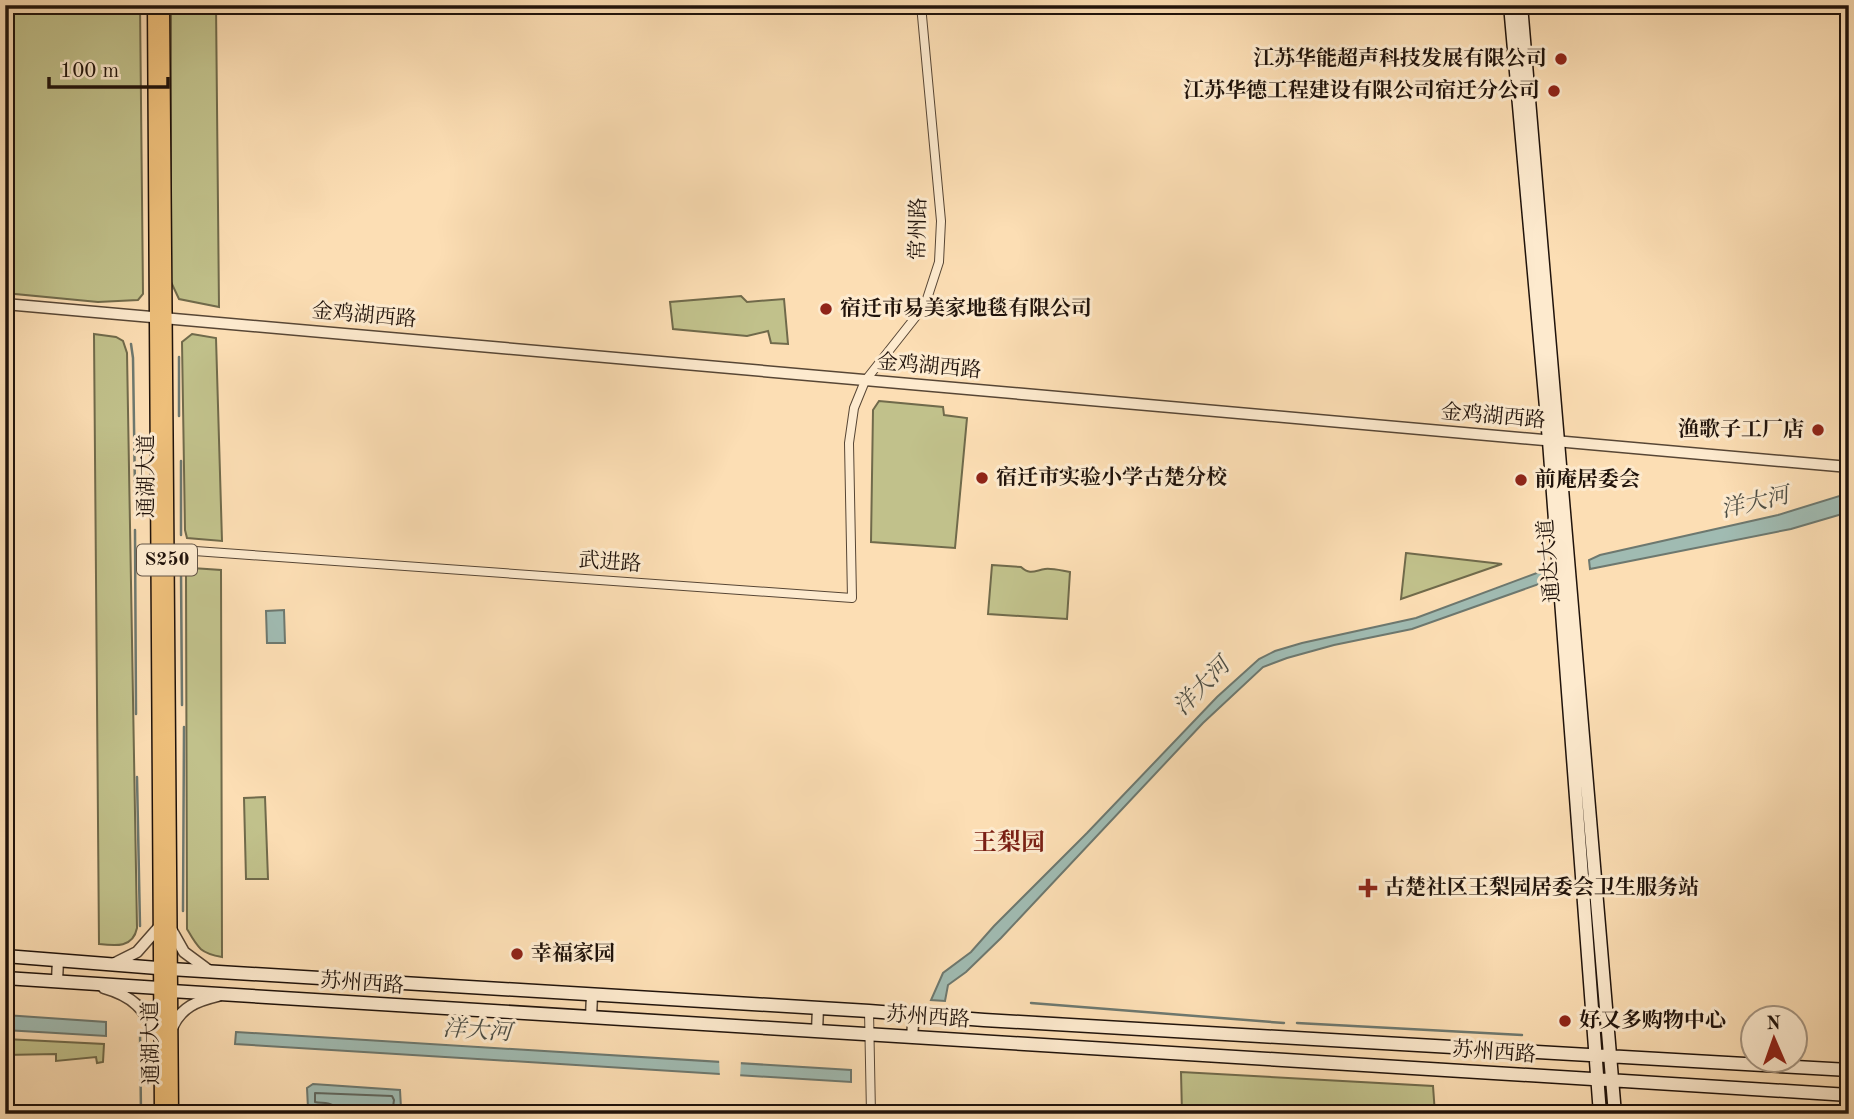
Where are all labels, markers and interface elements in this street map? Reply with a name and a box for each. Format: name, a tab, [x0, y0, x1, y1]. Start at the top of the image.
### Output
scale bar	[49, 46, 168, 90]
place label: 江苏华能超声科技发展有限公司	[1253, 46, 1547, 70]
marker: 江苏华能超声科技发展有限公司	[1553, 51, 1569, 67]
text: 100 m	[60, 61, 119, 82]
place label: 江苏华德工程建设有限公司宿迁分公司	[1183, 78, 1540, 102]
marker: 江苏华德工程建设有限公司宿迁分公司	[1546, 83, 1562, 99]
street label: 常州路	[906, 197, 930, 261]
place label: 宿迁市易美家地毯有限公司	[840, 296, 1092, 320]
street label: 金鸡湖西路	[311, 299, 417, 331]
marker: 宿迁市易美家地毯有限公司	[818, 301, 834, 317]
street label: 金鸡湖西路	[876, 350, 982, 382]
street label: 金鸡湖西路	[1440, 400, 1546, 432]
place label: 渔歌子工厂店	[1678, 417, 1804, 441]
marker: 渔歌子工厂店	[1810, 422, 1826, 438]
street label: 通湖大道	[135, 434, 158, 518]
place label: 宿迁市实验小学古楚分校	[996, 465, 1227, 489]
place label: 前庵居委会	[1535, 467, 1640, 491]
marker: 宿迁市实验小学古楚分校	[974, 470, 990, 486]
marker: 前庵居委会	[1513, 472, 1529, 488]
water label: 洋大河	[1718, 481, 1795, 522]
street label: 通达大道	[1534, 518, 1564, 604]
road number: S250	[137, 544, 197, 576]
street label: 武进路	[578, 548, 642, 576]
water label: 洋大河	[1168, 650, 1237, 720]
district label: 王梨园	[973, 829, 1045, 856]
place label: 古楚社区王梨园居委会卫生服务站	[1384, 875, 1699, 899]
marker: 古楚社区王梨园居委会卫生服务站	[1358, 878, 1378, 898]
place label: 幸福家园	[531, 941, 615, 965]
marker: 幸福家园	[509, 946, 525, 962]
street label: 苏州西路	[319, 969, 405, 997]
street label: 通湖大道	[139, 1001, 163, 1085]
street label: 苏州西路	[885, 1003, 971, 1031]
north arrow	[1738, 1004, 1808, 1074]
place label: 好又多购物中心	[1579, 1009, 1726, 1032]
marker: 好又多购物中心	[1557, 1013, 1573, 1029]
water label: 洋大河	[442, 1015, 516, 1045]
text: N	[1766, 1015, 1782, 1034]
street label: 苏州西路	[1451, 1038, 1537, 1066]

